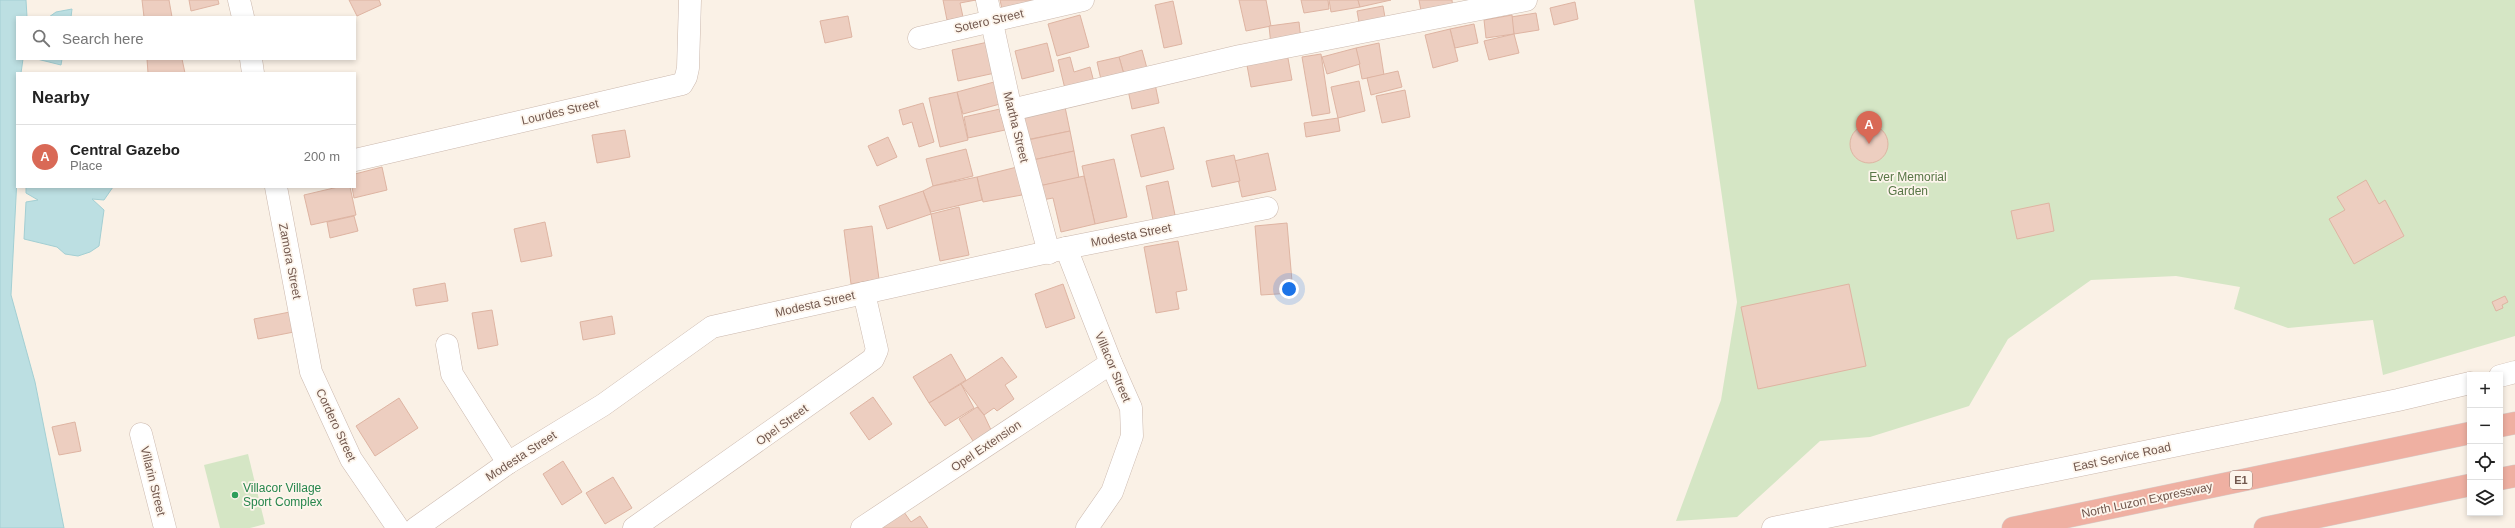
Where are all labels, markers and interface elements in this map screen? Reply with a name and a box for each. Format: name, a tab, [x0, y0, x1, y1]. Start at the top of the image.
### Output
street label: Sotero Street	[953, 6, 1026, 36]
search box	[16, 16, 356, 60]
icon: search	[30, 27, 52, 49]
text: Search here	[62, 30, 144, 47]
text: Nearby	[32, 88, 90, 107]
street label: Martha Street	[1000, 90, 1032, 165]
street label: Lourdes Street	[520, 96, 601, 128]
pin: A	[1856, 111, 1882, 144]
text: Central Gazebo	[70, 141, 180, 158]
text: A	[40, 149, 50, 164]
text: 200 m	[304, 149, 340, 164]
text: Place	[70, 158, 103, 173]
park label: Ever Memorial Garden	[1869, 170, 1947, 198]
street label: Modesta Street	[1090, 220, 1173, 250]
street label: Zamora Street	[276, 222, 304, 301]
your location	[1279, 279, 1299, 299]
street label: Modesta Street	[774, 288, 857, 320]
street label: Villacor Street	[1092, 330, 1134, 405]
map controls	[2467, 372, 2503, 516]
button: +	[2467, 372, 2503, 408]
street label: Cordero Street	[313, 386, 359, 464]
street label: Opel Street	[753, 401, 811, 449]
button: −	[2467, 408, 2503, 444]
street label: Opel Extension	[948, 417, 1024, 475]
street label: Modesta Street	[483, 428, 559, 484]
street label: East Service Road	[2072, 440, 2172, 474]
button: locate	[2467, 444, 2503, 480]
street label: Villarin Street	[138, 445, 169, 518]
road number: E1	[2230, 471, 2252, 489]
street label: North Luzon Expressway	[2080, 479, 2214, 521]
button: layers	[2467, 480, 2503, 516]
place label: Villacor Village Sport Complex	[243, 481, 322, 509]
marker: Villacor Village Sport Complex	[230, 490, 240, 500]

